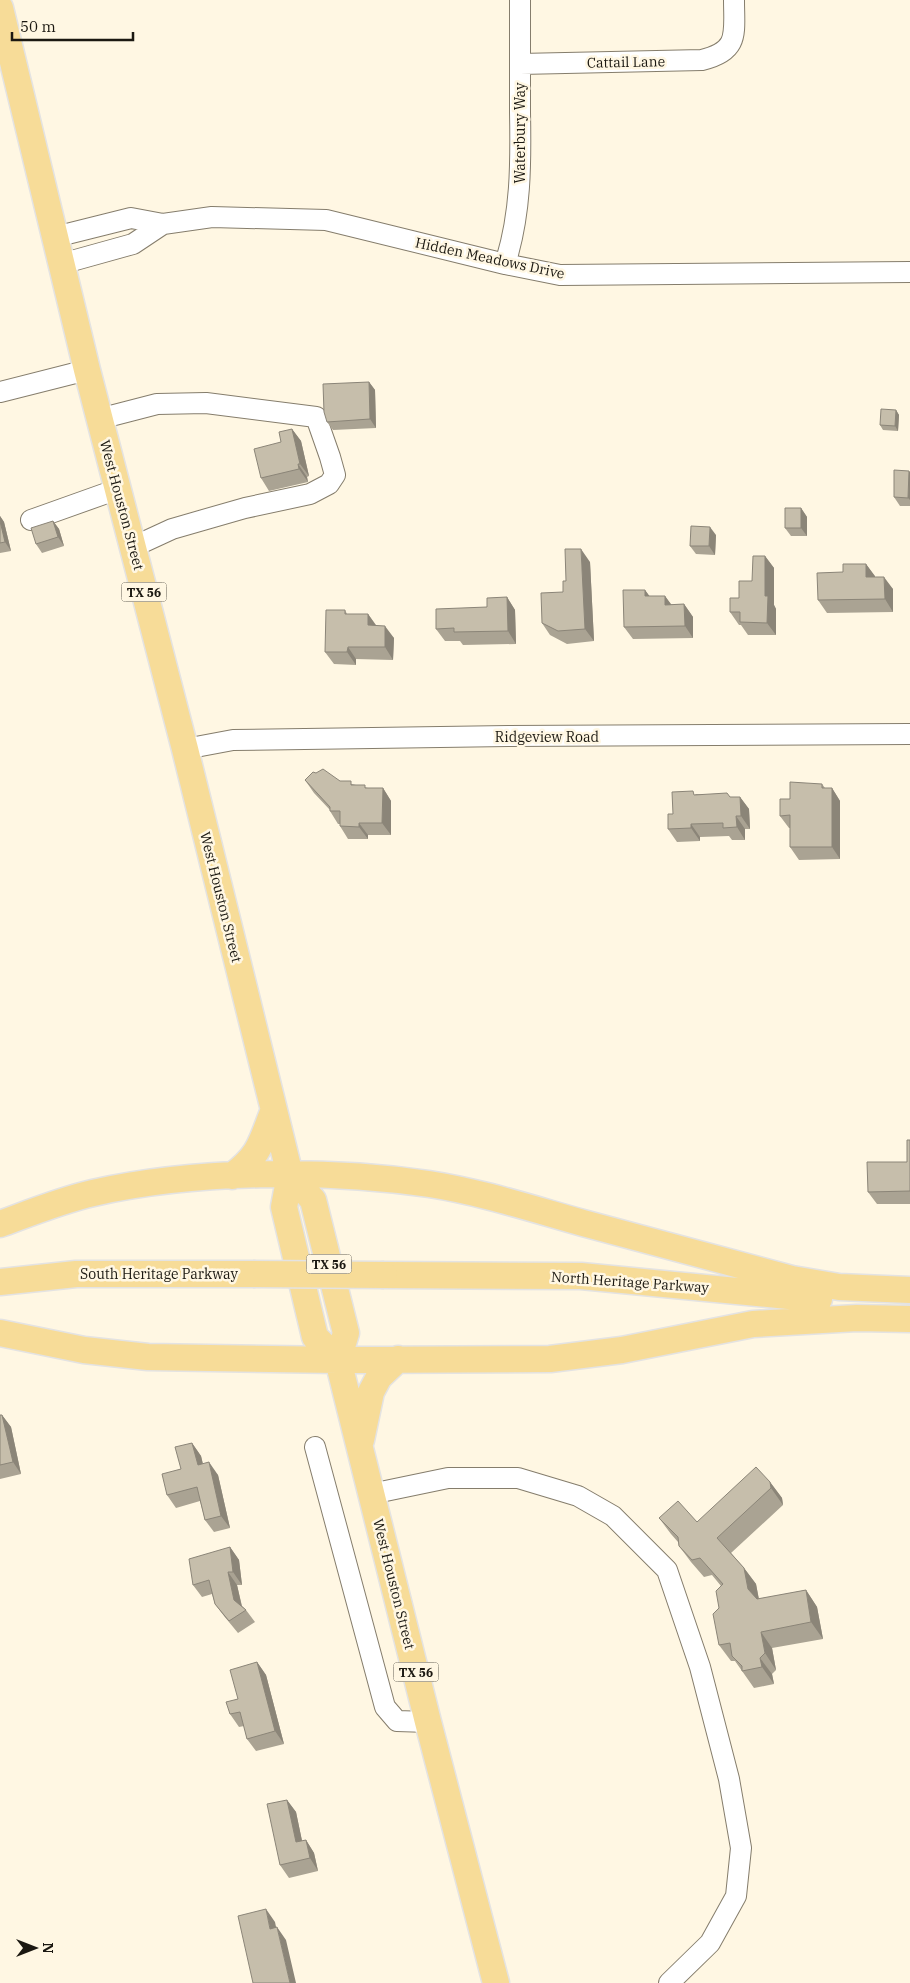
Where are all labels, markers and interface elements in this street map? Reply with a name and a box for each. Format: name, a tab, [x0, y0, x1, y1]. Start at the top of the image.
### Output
scale bar	[12, 10, 134, 42]
text: 50 m	[20, 17, 56, 36]
street label: Cattail Lane	[587, 52, 665, 72]
street label: Waterbury Way	[511, 82, 529, 183]
street label: Hidden Meadows Drive	[414, 233, 566, 283]
street label: West Houston Street	[96, 438, 148, 572]
road number: TX 56	[122, 582, 166, 602]
street label: Ridgeview Road	[495, 728, 600, 746]
street label: West Houston Street	[196, 830, 246, 964]
road number: TX 56	[306, 1254, 352, 1274]
street label: South Heritage Parkway	[80, 1265, 239, 1283]
street label: North Heritage Parkway	[550, 1268, 710, 1297]
street label: West Houston Street	[369, 1517, 419, 1651]
road number: TX 56	[394, 1662, 438, 1681]
north arrow	[10, 1923, 60, 1973]
text: N	[39, 1942, 57, 1954]

